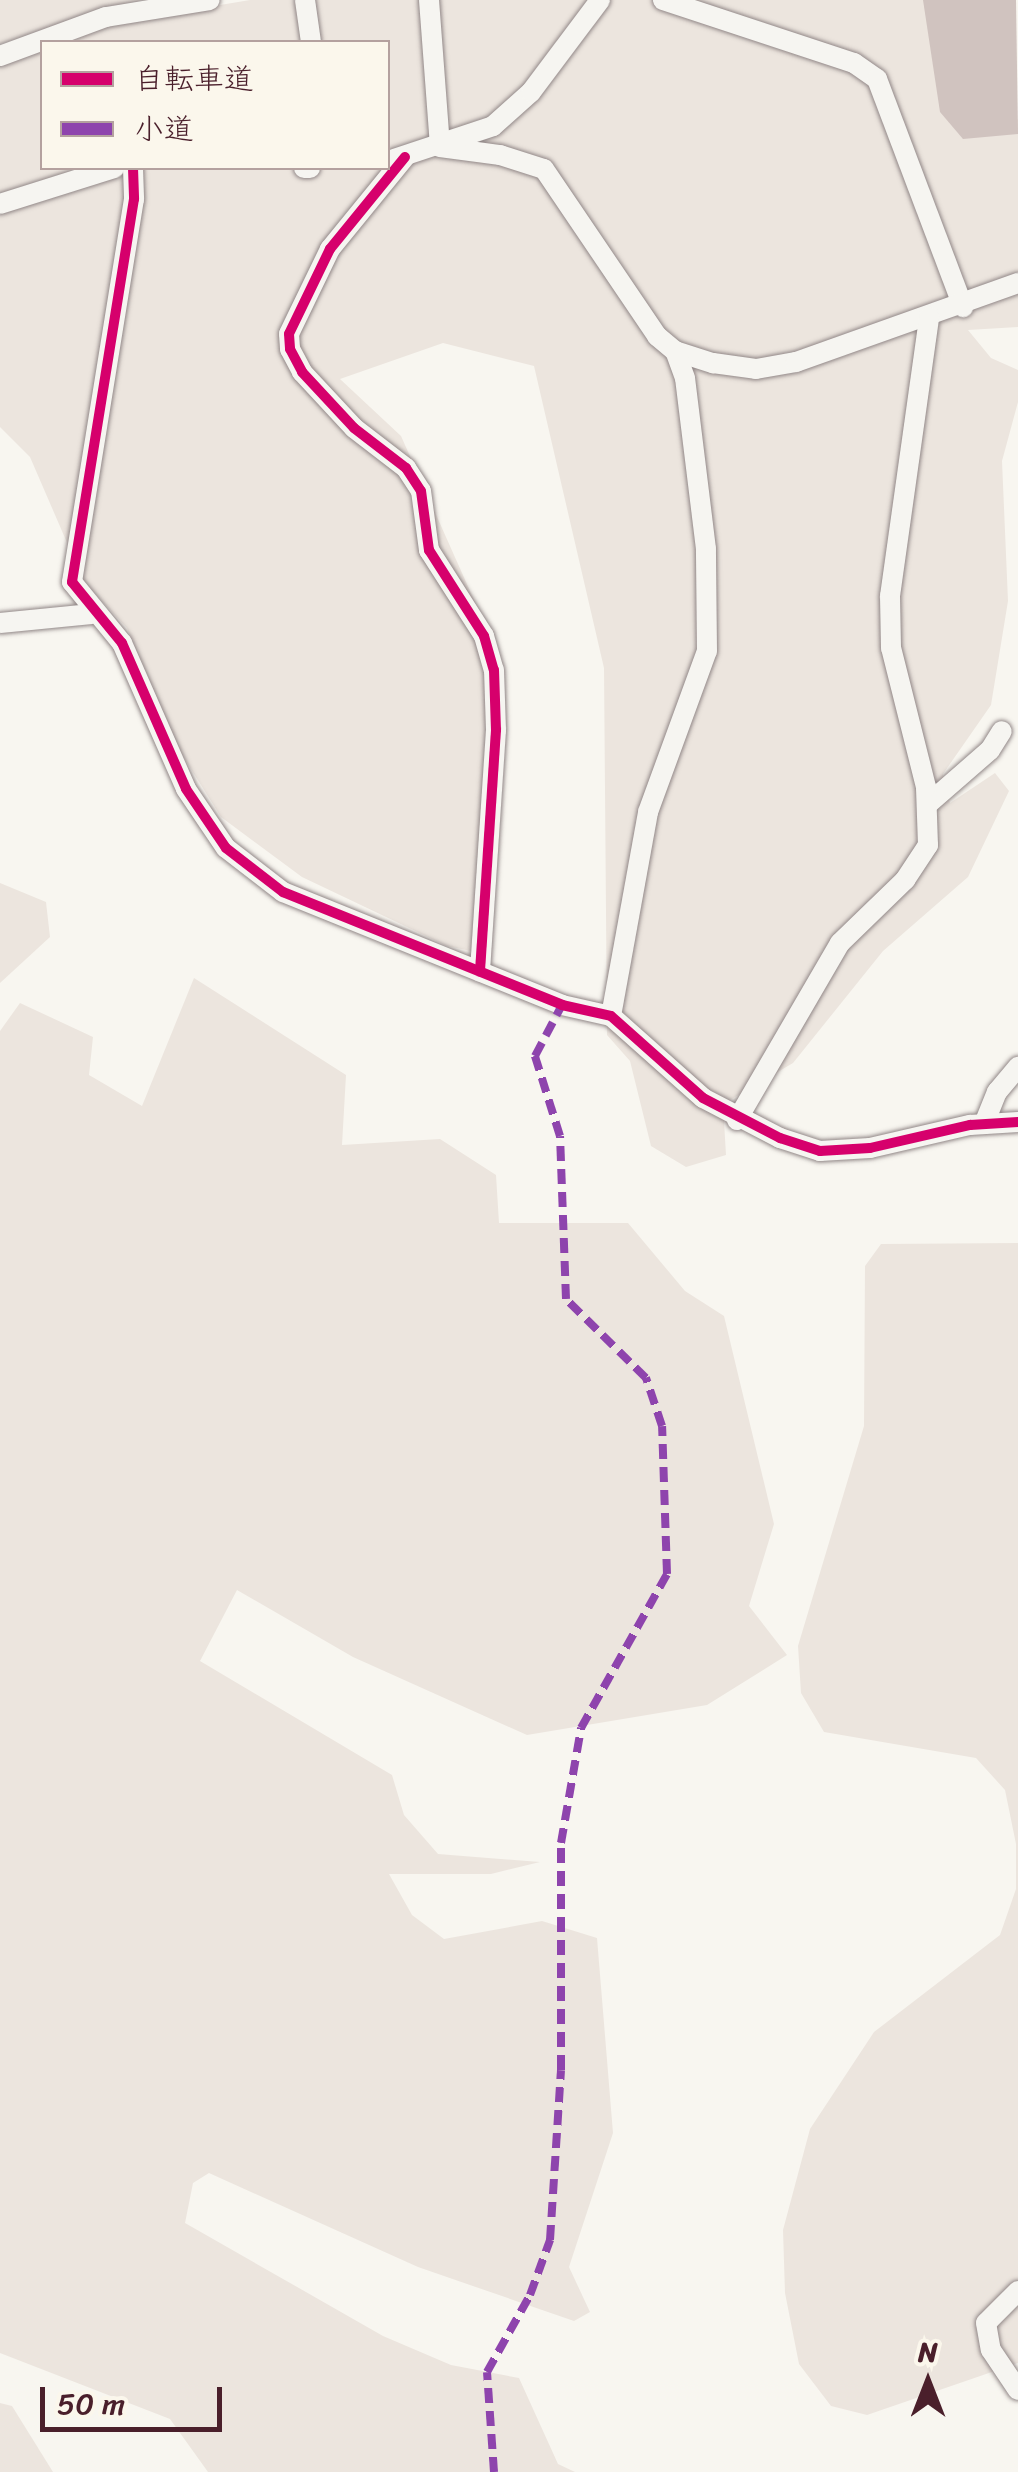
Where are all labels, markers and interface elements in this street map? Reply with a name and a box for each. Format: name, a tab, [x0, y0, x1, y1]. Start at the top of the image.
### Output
legend	[40, 40, 390, 170]
text: 自転車道	[134, 52, 254, 106]
text: 小道	[134, 102, 194, 156]
text: N	[918, 2327, 938, 2376]
north arrow	[878, 2332, 978, 2432]
scale bar	[45, 2367, 228, 2429]
text: 50 m	[57, 2377, 125, 2431]

